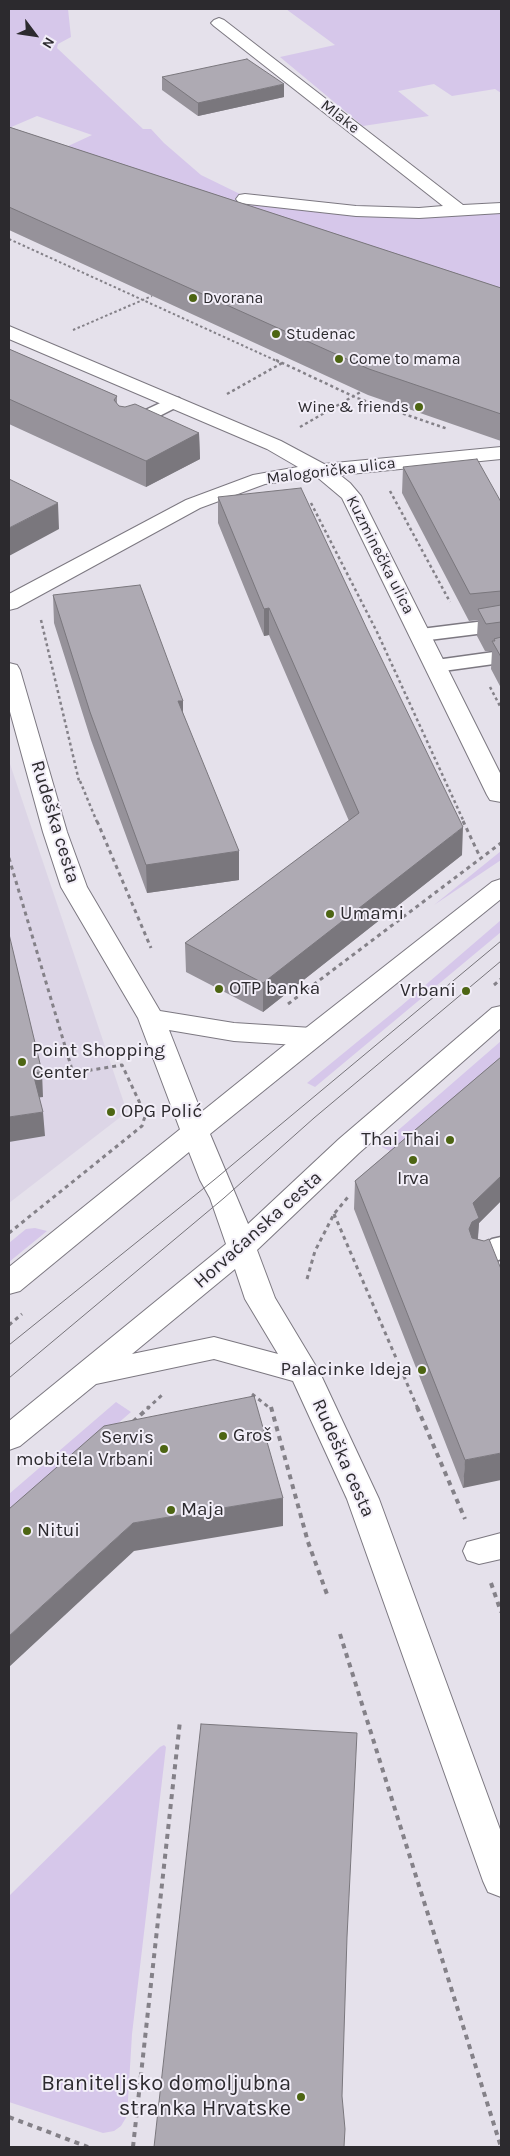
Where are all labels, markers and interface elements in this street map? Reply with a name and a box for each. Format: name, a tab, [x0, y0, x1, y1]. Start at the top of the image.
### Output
north arrow	[10, 10, 60, 60]
text: N	[38, 34, 58, 52]
street label: Mlake	[317, 96, 363, 138]
place label: Dvorana	[203, 288, 263, 308]
marker: Dvorana	[187, 292, 199, 304]
place label: Studenac	[286, 324, 356, 344]
marker: Studenac	[270, 328, 282, 340]
place label: Come to mama	[349, 349, 461, 369]
marker: Come to mama	[333, 353, 345, 365]
place label: Wine & friends	[298, 397, 409, 417]
marker: Wine & friends	[413, 401, 425, 413]
street label: Malogorička ulica	[265, 454, 397, 488]
street label: Kuzminečka ulica	[342, 493, 418, 617]
street label: Rudeška cesta	[26, 758, 84, 886]
place label: Umami	[340, 903, 404, 925]
marker: Umami	[324, 908, 336, 920]
place label: OTP banka	[229, 978, 320, 1000]
place label: Vrbani	[400, 980, 456, 1002]
marker: OTP banka	[213, 983, 225, 995]
marker: Vrbani	[460, 985, 472, 997]
place label: Point Shopping Center	[32, 1040, 165, 1084]
marker: Point Shopping Center	[16, 1056, 28, 1068]
place label: OPG Polić	[121, 1101, 202, 1123]
marker: OPG Polić	[105, 1106, 117, 1118]
place label: Thai Thai	[361, 1129, 440, 1151]
marker: Thai Thai	[444, 1134, 456, 1146]
marker: Irva	[407, 1154, 419, 1166]
street label: Horvaćanska cesta	[189, 1166, 327, 1294]
place label: Irva	[397, 1168, 429, 1190]
place label: Palacinke Ideja	[281, 1359, 412, 1381]
marker: Palacinke Ideja	[416, 1364, 428, 1376]
street label: Rudeška cesta	[307, 1395, 379, 1521]
place label: Groš	[233, 1425, 272, 1447]
place label: Servis mobitela Vrbani	[16, 1427, 154, 1471]
marker: Groš	[217, 1430, 229, 1442]
marker: Servis mobitela Vrbani	[158, 1443, 170, 1455]
place label: Maja	[181, 1499, 224, 1521]
marker: Maja	[165, 1504, 177, 1516]
place label: Nitui	[37, 1520, 80, 1542]
marker: Nitui	[21, 1525, 33, 1537]
place label: Braniteljsko domoljubna stranka Hrvatske	[41, 2071, 291, 2122]
marker: Braniteljsko domoljubna stranka Hrvatske	[295, 2091, 307, 2103]

